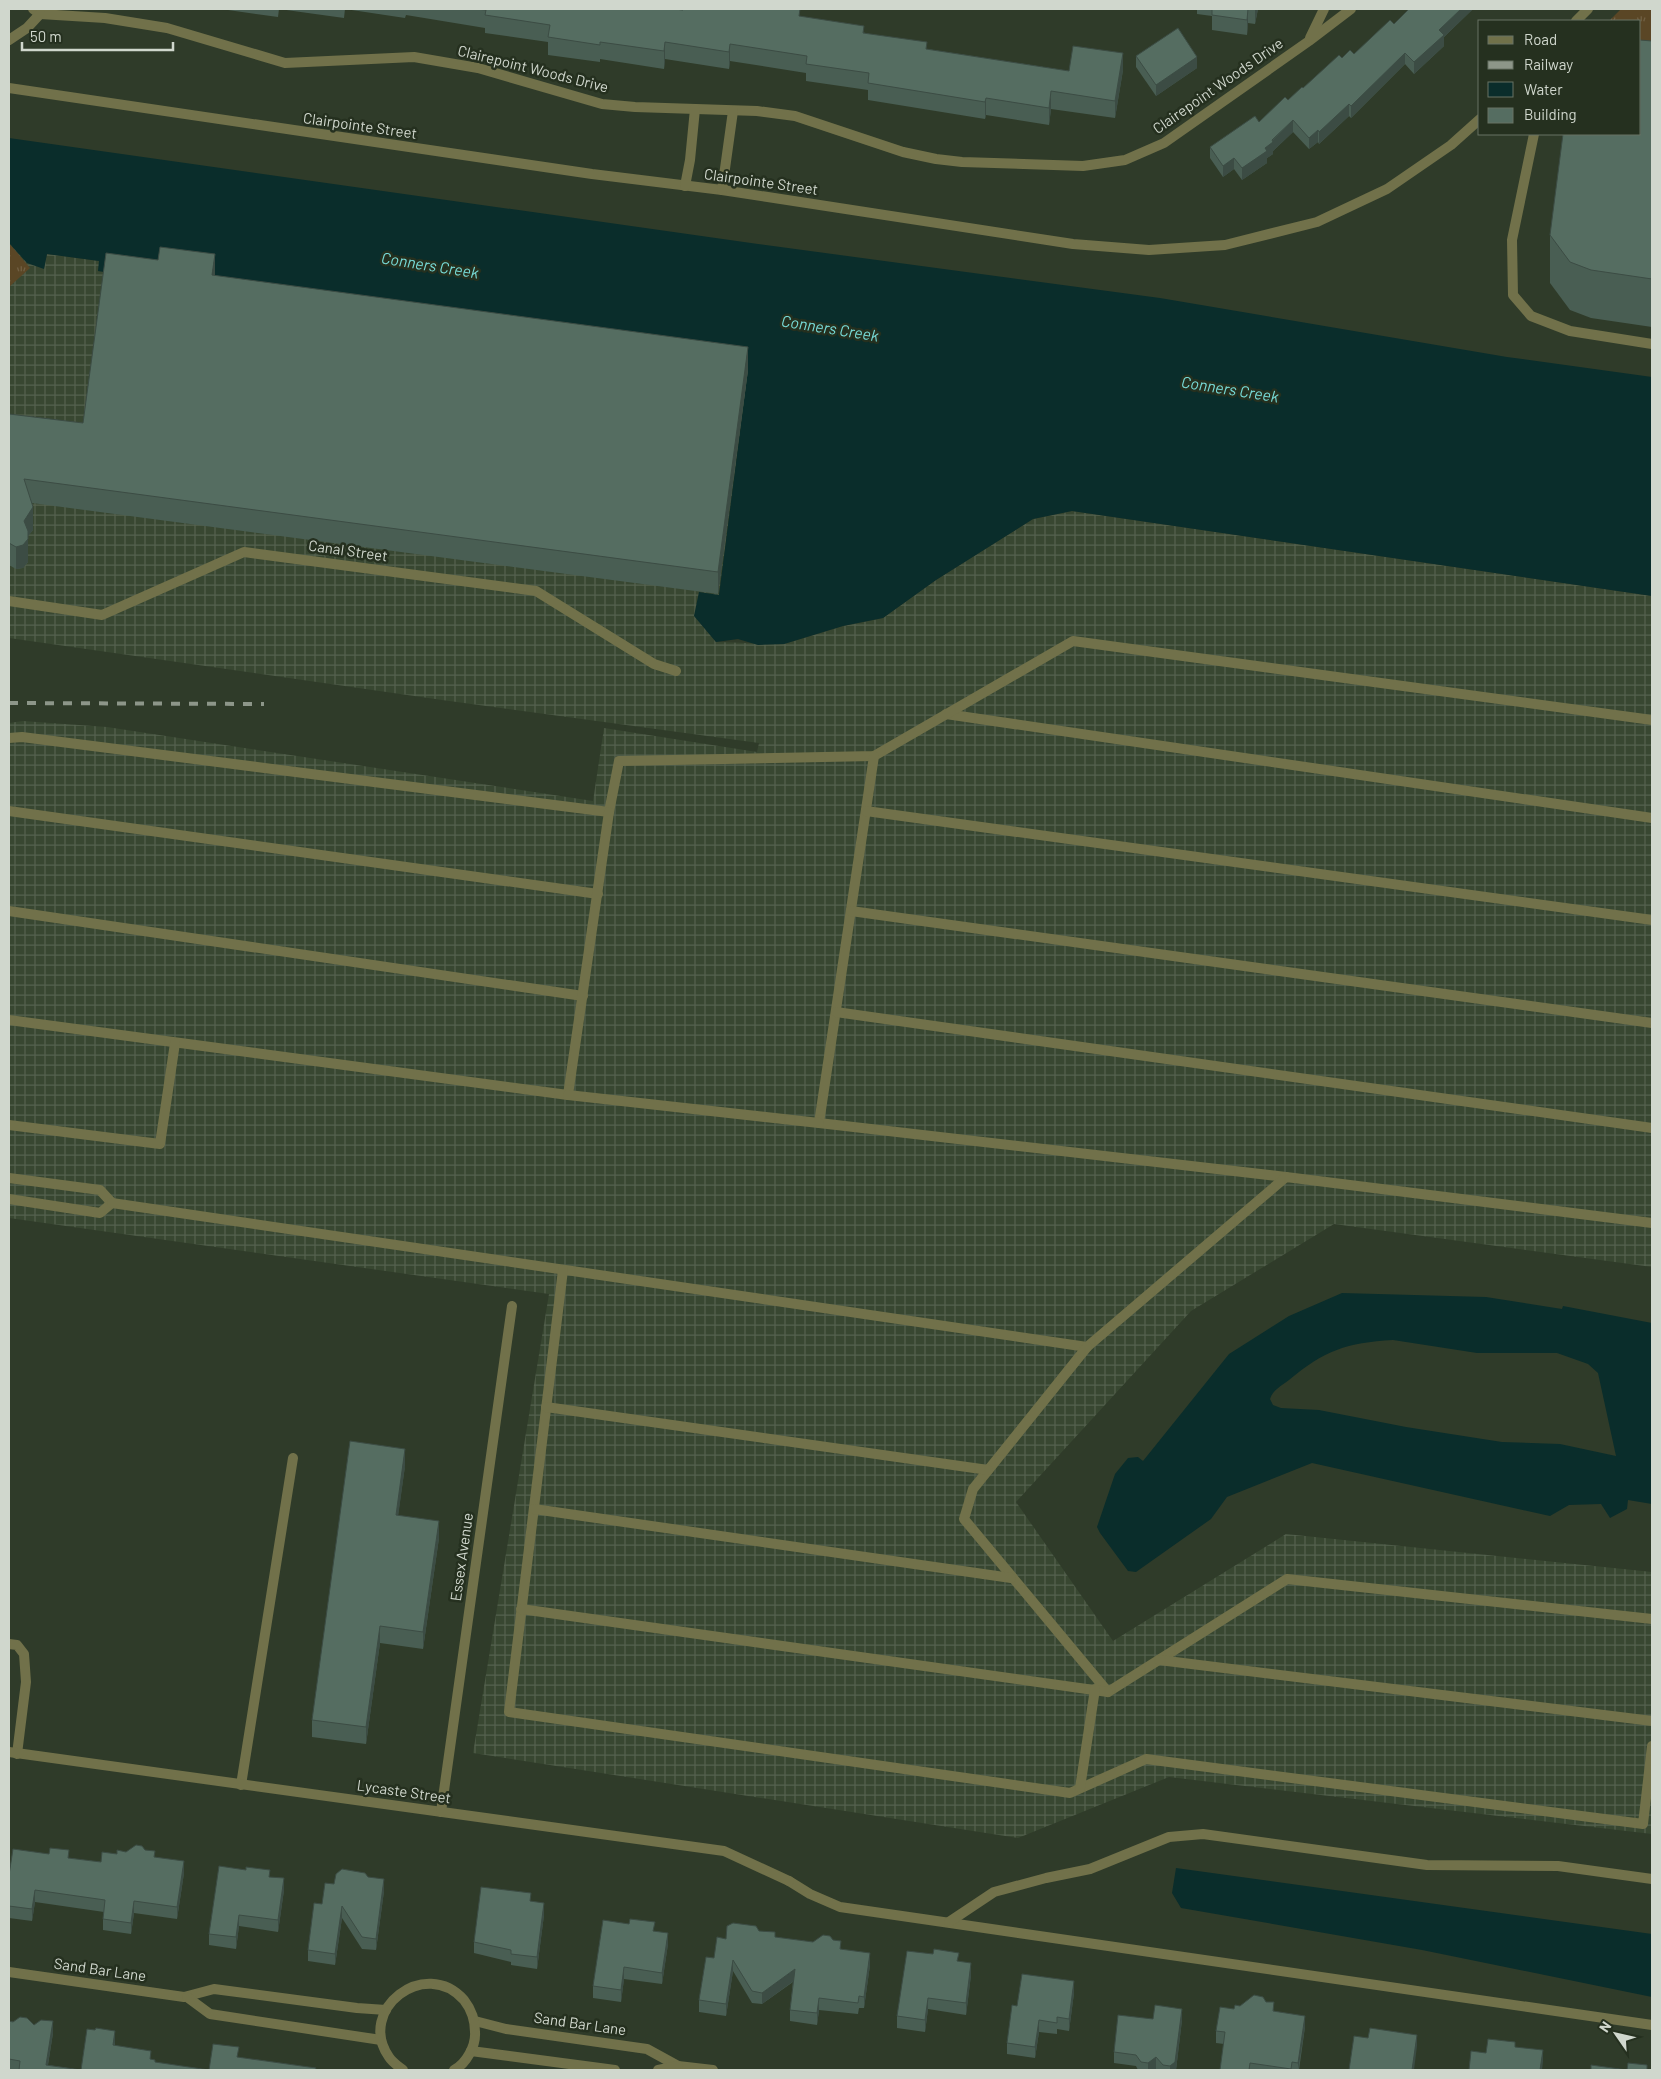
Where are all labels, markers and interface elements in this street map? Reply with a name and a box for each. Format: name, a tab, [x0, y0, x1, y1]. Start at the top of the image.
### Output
scale bar	[22, 20, 174, 52]
legend	[1478, 20, 1641, 135]
text: 50 m	[30, 27, 62, 45]
text: Road	[1524, 30, 1557, 48]
street label: Clairepoint Woods Drive	[1149, 33, 1286, 137]
street label: Clairepoint Woods Drive	[456, 41, 611, 95]
text: Railway	[1524, 55, 1573, 73]
text: Water	[1524, 80, 1563, 98]
text: Building	[1524, 105, 1577, 123]
street label: Clairpointe Street	[302, 108, 418, 142]
street label: Clairpointe Street	[703, 164, 819, 198]
water label: Conners Creek	[380, 247, 480, 282]
water label: Conners Creek	[780, 310, 880, 345]
water label: Conners Creek	[1180, 371, 1280, 406]
street label: Canal Street	[307, 536, 389, 564]
street label: Essex Avenue	[446, 1512, 476, 1602]
street label: Lycaste Street	[356, 1775, 452, 1807]
street label: Sand Bar Lane	[53, 1954, 148, 1984]
street label: Sand Bar Lane	[533, 2008, 628, 2038]
north arrow	[1591, 2009, 1641, 2059]
text: N	[1595, 2018, 1614, 2035]

